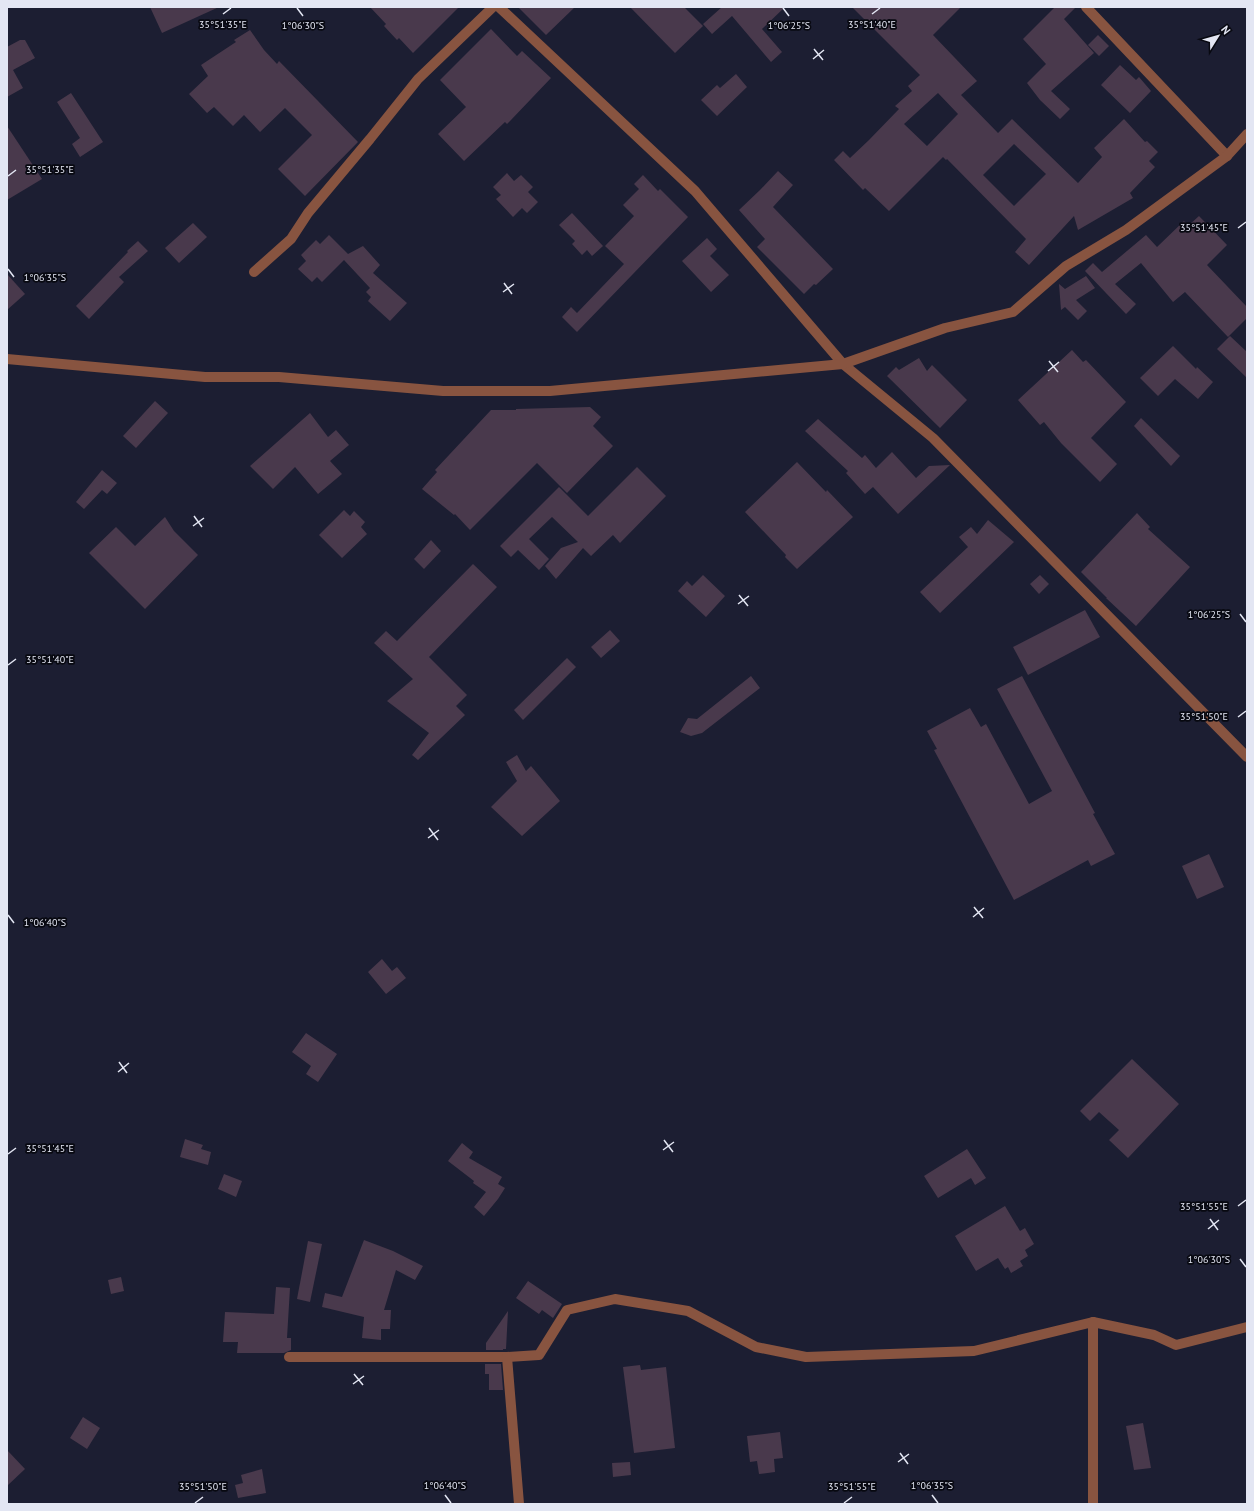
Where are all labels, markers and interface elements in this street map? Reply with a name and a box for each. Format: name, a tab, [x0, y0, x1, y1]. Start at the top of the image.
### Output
north arrow	[1198, 16, 1238, 56]
text: 35°51'35"E	[199, 18, 247, 31]
text: 35°51'40"E	[848, 18, 896, 31]
text: 1°06'30"S	[282, 19, 324, 32]
text: 1°06'25"S	[768, 19, 810, 32]
text: N	[1218, 23, 1234, 37]
text: 35°51'35"E	[26, 163, 74, 176]
text: 35°51'45"E	[1180, 221, 1228, 234]
text: 1°06'35"S	[24, 271, 66, 284]
text: 1°06'25"S	[1188, 608, 1230, 621]
text: 35°51'40"E	[26, 653, 74, 666]
text: 35°51'50"E	[1180, 710, 1228, 723]
text: 1°06'40"S	[24, 916, 66, 929]
text: 35°51'45"E	[26, 1142, 74, 1155]
text: 35°51'55"E	[1180, 1200, 1228, 1213]
text: 1°06'30"S	[1188, 1253, 1230, 1266]
text: 1°06'40"S	[424, 1479, 466, 1492]
text: 1°06'35"S	[911, 1479, 953, 1492]
text: 35°51'50"E	[179, 1480, 227, 1493]
text: 35°51'55"E	[828, 1480, 876, 1493]

